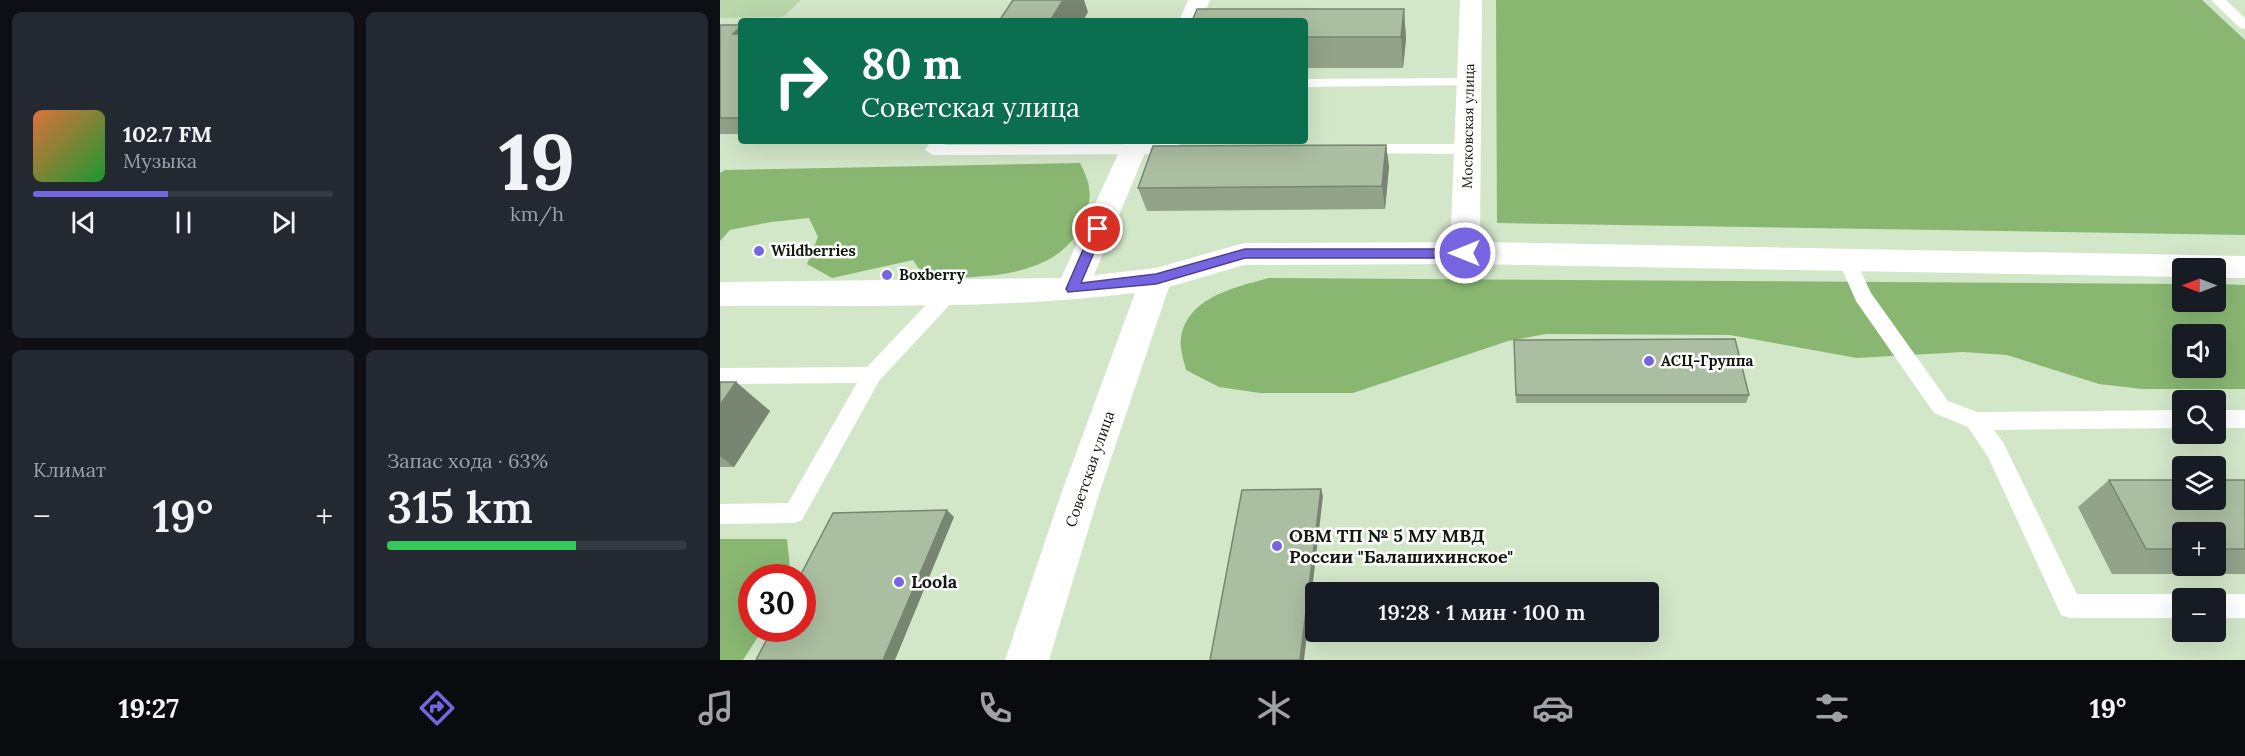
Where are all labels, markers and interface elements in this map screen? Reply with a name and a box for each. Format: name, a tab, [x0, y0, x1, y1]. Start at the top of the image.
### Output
text: 80 m	[861, 37, 961, 91]
icon: right	[762, 42, 840, 120]
street label: Московская улица	[1458, 63, 1478, 189]
text: Советская улица	[861, 90, 1080, 124]
text: 19	[499, 112, 575, 211]
text: 102.7 FM	[123, 120, 212, 148]
text: Музыка	[123, 148, 197, 173]
text: km/h	[510, 201, 564, 226]
pin	[1072, 203, 1123, 254]
icon: previous	[67, 206, 100, 239]
icon: pause	[167, 206, 200, 239]
icon: next	[267, 206, 300, 239]
icon: arrive	[1081, 212, 1114, 245]
position arrow	[1433, 221, 1497, 285]
place label: Wildberries	[771, 241, 856, 260]
marker: Wildberries	[752, 244, 766, 258]
north arrow	[2172, 258, 2226, 312]
map controls	[2172, 258, 2226, 642]
place label: Boxberry	[899, 265, 966, 284]
marker: Boxberry	[880, 268, 894, 282]
button: sound	[2172, 324, 2226, 378]
place label: АСЦ-Группа	[1661, 351, 1754, 370]
marker: АСЦ-Группа	[1642, 354, 1656, 368]
button: search	[2172, 390, 2226, 444]
street label: Советская улица	[1061, 408, 1118, 529]
text: Запас хода · 63%	[387, 448, 548, 473]
button: layers	[2172, 456, 2226, 510]
text: Климат	[33, 457, 106, 482]
text: 315 km	[387, 478, 533, 535]
text: 19°	[152, 487, 214, 544]
text: −	[33, 495, 51, 537]
text: +	[316, 495, 333, 537]
button: +	[2172, 522, 2226, 576]
place label: ОВМ ТП № 5 МУ МВД России "Балашихинское"	[1289, 524, 1513, 568]
marker: ОВМ ТП № 5 МУ МВД России "Балашихинское"	[1270, 539, 1284, 553]
speed limit sign: 30	[738, 564, 816, 642]
place label: Loola	[911, 570, 958, 593]
marker: Loola	[892, 575, 906, 589]
button: −	[2172, 588, 2226, 642]
text: 19:28 · 1 мин · 100 m	[1379, 598, 1585, 626]
icon: directions	[416, 687, 458, 729]
icon: music	[695, 687, 737, 729]
icon: phone	[974, 687, 1016, 729]
icon: climate	[1253, 687, 1295, 729]
icon: car	[1532, 687, 1574, 729]
icon: filters	[1811, 687, 1853, 729]
text: 19:27	[118, 691, 179, 725]
text: 19°	[2090, 691, 2126, 725]

